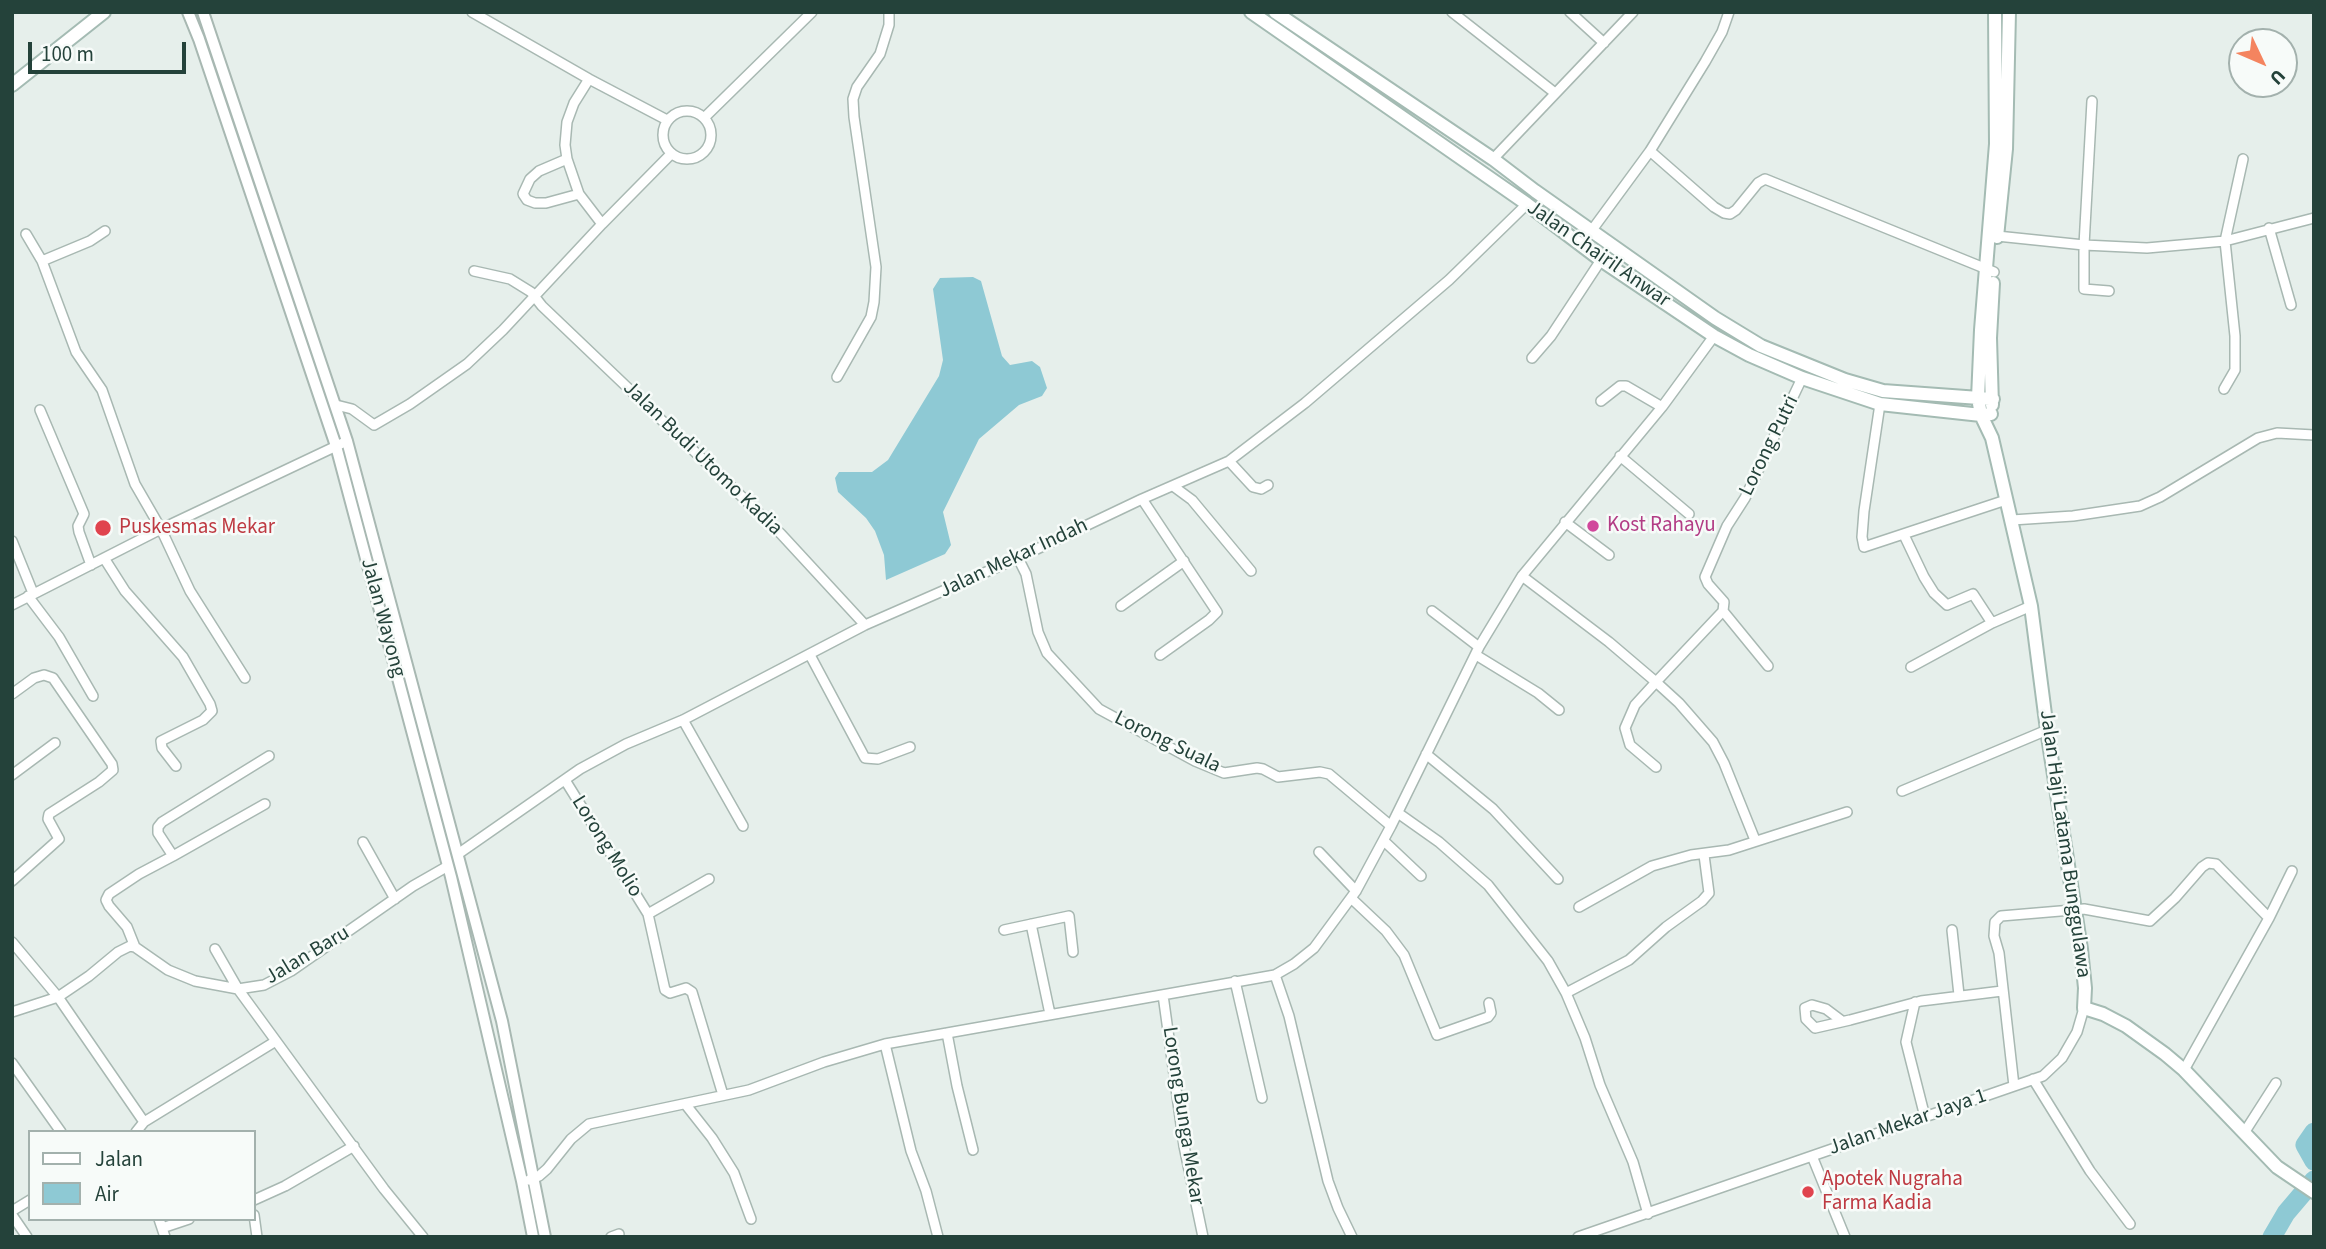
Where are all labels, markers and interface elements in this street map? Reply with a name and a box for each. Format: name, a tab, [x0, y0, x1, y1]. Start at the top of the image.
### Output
scale bar	[32, 28, 189, 72]
north arrow	[2228, 28, 2298, 98]
text: 100 m	[41, 39, 94, 69]
text: U	[2263, 63, 2291, 90]
street label: Jalan Chairil Anwar	[1522, 196, 1674, 314]
street label: Jalan Budi Utomo Kadia	[617, 376, 787, 542]
street label: Lorong Putri	[1735, 392, 1805, 500]
place label: Kost Rahayu	[1607, 513, 1716, 539]
street label: Jalan Mekar Indah	[936, 514, 1092, 604]
place label: Puskesmas Mekar	[119, 515, 275, 541]
marker: Puskesmas Mekar	[93, 518, 113, 538]
marker: Kost Rahayu	[1585, 518, 1601, 534]
street label: Jalan Wayong	[354, 556, 410, 680]
street label: Lorong Suala	[1110, 706, 1224, 780]
street label: Jalan Haji Latama Bunggulawa	[2033, 708, 2095, 980]
street label: Lorong Molio	[565, 792, 647, 902]
street label: Jalan Baru	[261, 921, 355, 991]
street label: Lorong Bunga Mekar	[1155, 1025, 1209, 1207]
street label: Jalan Mekar Jaya 1	[1826, 1084, 1990, 1162]
legend	[28, 1130, 256, 1221]
text: Jalan	[95, 1144, 143, 1174]
place label: Apotek Nugraha Farma Kadia	[1822, 1167, 1963, 1217]
text: Air	[95, 1179, 119, 1209]
marker: Apotek Nugraha Farma Kadia	[1800, 1184, 1816, 1200]

